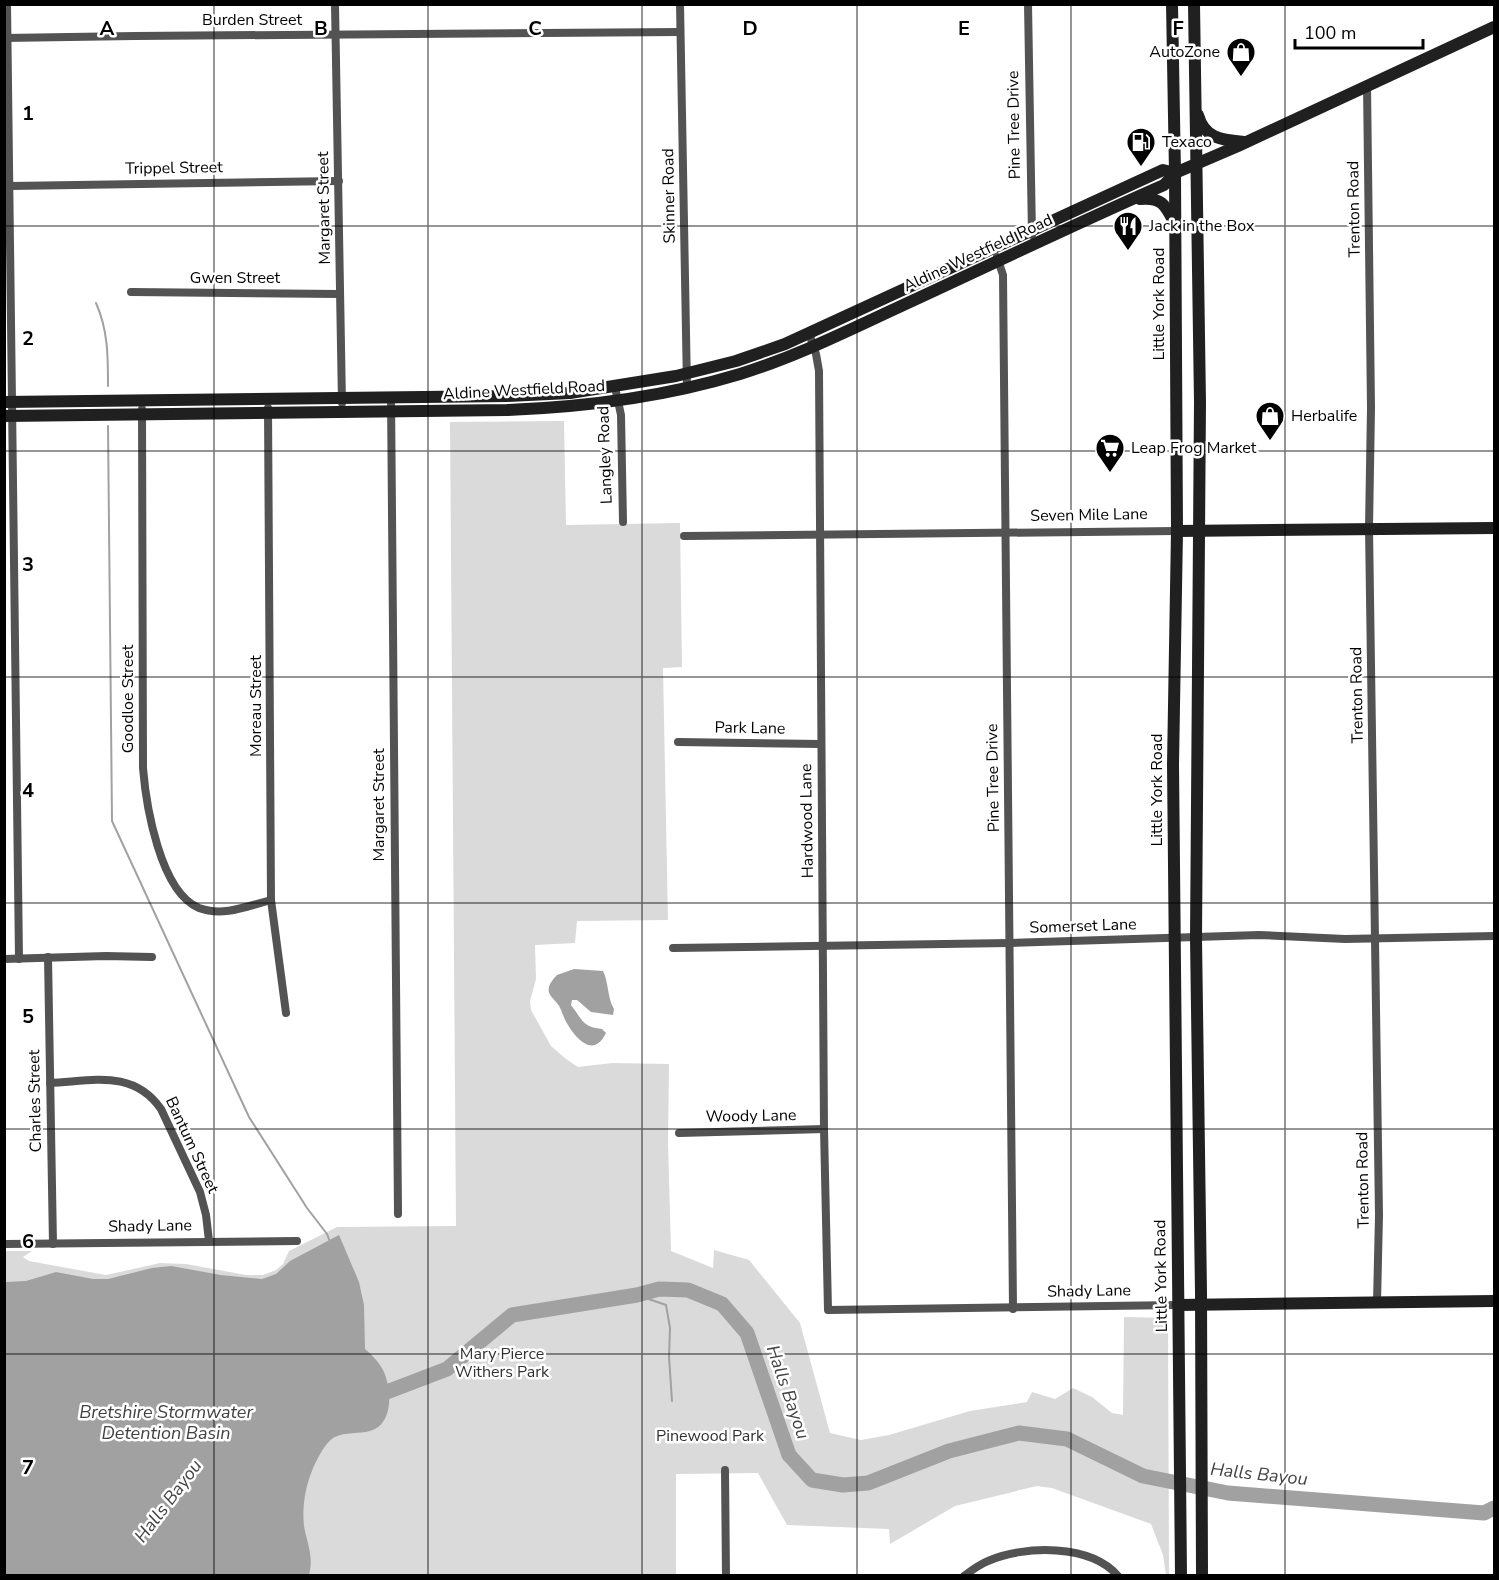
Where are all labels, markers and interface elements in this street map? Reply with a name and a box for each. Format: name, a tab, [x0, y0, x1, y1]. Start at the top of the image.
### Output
street label: Burden Street	[202, 9, 302, 31]
scale bar	[1295, 12, 1422, 50]
text: A	[100, 15, 115, 42]
text: B	[314, 15, 328, 42]
text: C	[528, 15, 542, 42]
text: D	[742, 15, 758, 42]
text: E	[958, 15, 970, 42]
text: F	[1172, 15, 1184, 42]
text: 100 m	[1304, 21, 1356, 45]
shop icon: AutoZone	[1225, 36, 1257, 78]
place label: AutoZone	[1149, 41, 1220, 63]
street label: Pine Tree Drive	[1002, 70, 1026, 180]
text: 1	[22, 100, 34, 127]
fuel station icon: Texaco	[1125, 126, 1157, 168]
place label: Texaco	[1162, 131, 1212, 153]
street label: Skinner Road	[657, 148, 681, 244]
street label: Margaret Street	[312, 151, 336, 265]
street label: Trippel Street	[125, 156, 223, 180]
street label: Trenton Road	[1342, 161, 1366, 257]
street label: Aldine Westfield Road	[900, 209, 1056, 297]
restaurant icon: Jack in the Box	[1112, 210, 1144, 252]
place label: Jack in the Box	[1148, 215, 1255, 237]
street label: Little York Road	[1148, 248, 1170, 360]
street label: Gwen Street	[190, 267, 281, 289]
text: 2	[22, 325, 34, 352]
street label: Aldine Westfield Road	[442, 375, 606, 405]
shop icon: Herbalife	[1254, 400, 1286, 442]
place label: Herbalife	[1291, 405, 1357, 427]
street label: Langley Road	[592, 406, 618, 504]
supermarket icon: Leap Frog Market	[1094, 432, 1126, 474]
place label: Leap Frog Market	[1131, 437, 1257, 459]
street label: Seven Mile Lane	[1030, 503, 1148, 527]
text: 3	[22, 551, 34, 578]
street label: Goodloe Street	[117, 644, 139, 753]
street label: Trenton Road	[1345, 647, 1369, 743]
street label: Moreau Street	[245, 655, 267, 757]
street label: Park Lane	[714, 716, 786, 740]
street label: Pine Tree Drive	[981, 723, 1005, 833]
street label: Little York Road	[1146, 734, 1168, 846]
street label: Margaret Street	[368, 748, 390, 862]
street label: Hardwood Lane	[795, 763, 819, 879]
text: 4	[22, 777, 34, 804]
street label: Somerset Lane	[1029, 913, 1137, 939]
text: 5	[22, 1003, 34, 1030]
street label: Charles Street	[23, 1049, 47, 1153]
street label: Bantum Street	[160, 1093, 224, 1197]
street label: Woody Lane	[705, 1104, 797, 1128]
street label: Trenton Road	[1351, 1132, 1375, 1228]
street label: Shady Lane	[108, 1214, 192, 1238]
street label: Little York Road	[1149, 1219, 1173, 1333]
text: 6	[22, 1228, 34, 1255]
street label: Shady Lane	[1047, 1279, 1131, 1303]
water label: Halls Bayou	[761, 1342, 815, 1442]
park label: Mary Pierce Withers Park	[455, 1343, 550, 1383]
water label: Bretshire Stormwater Detention Basin	[79, 1400, 253, 1445]
park label: Pinewood Park	[656, 1425, 765, 1447]
text: 7	[22, 1454, 34, 1481]
water label: Halls Bayou	[129, 1455, 207, 1547]
water label: Halls Bayou	[1209, 1457, 1309, 1491]

